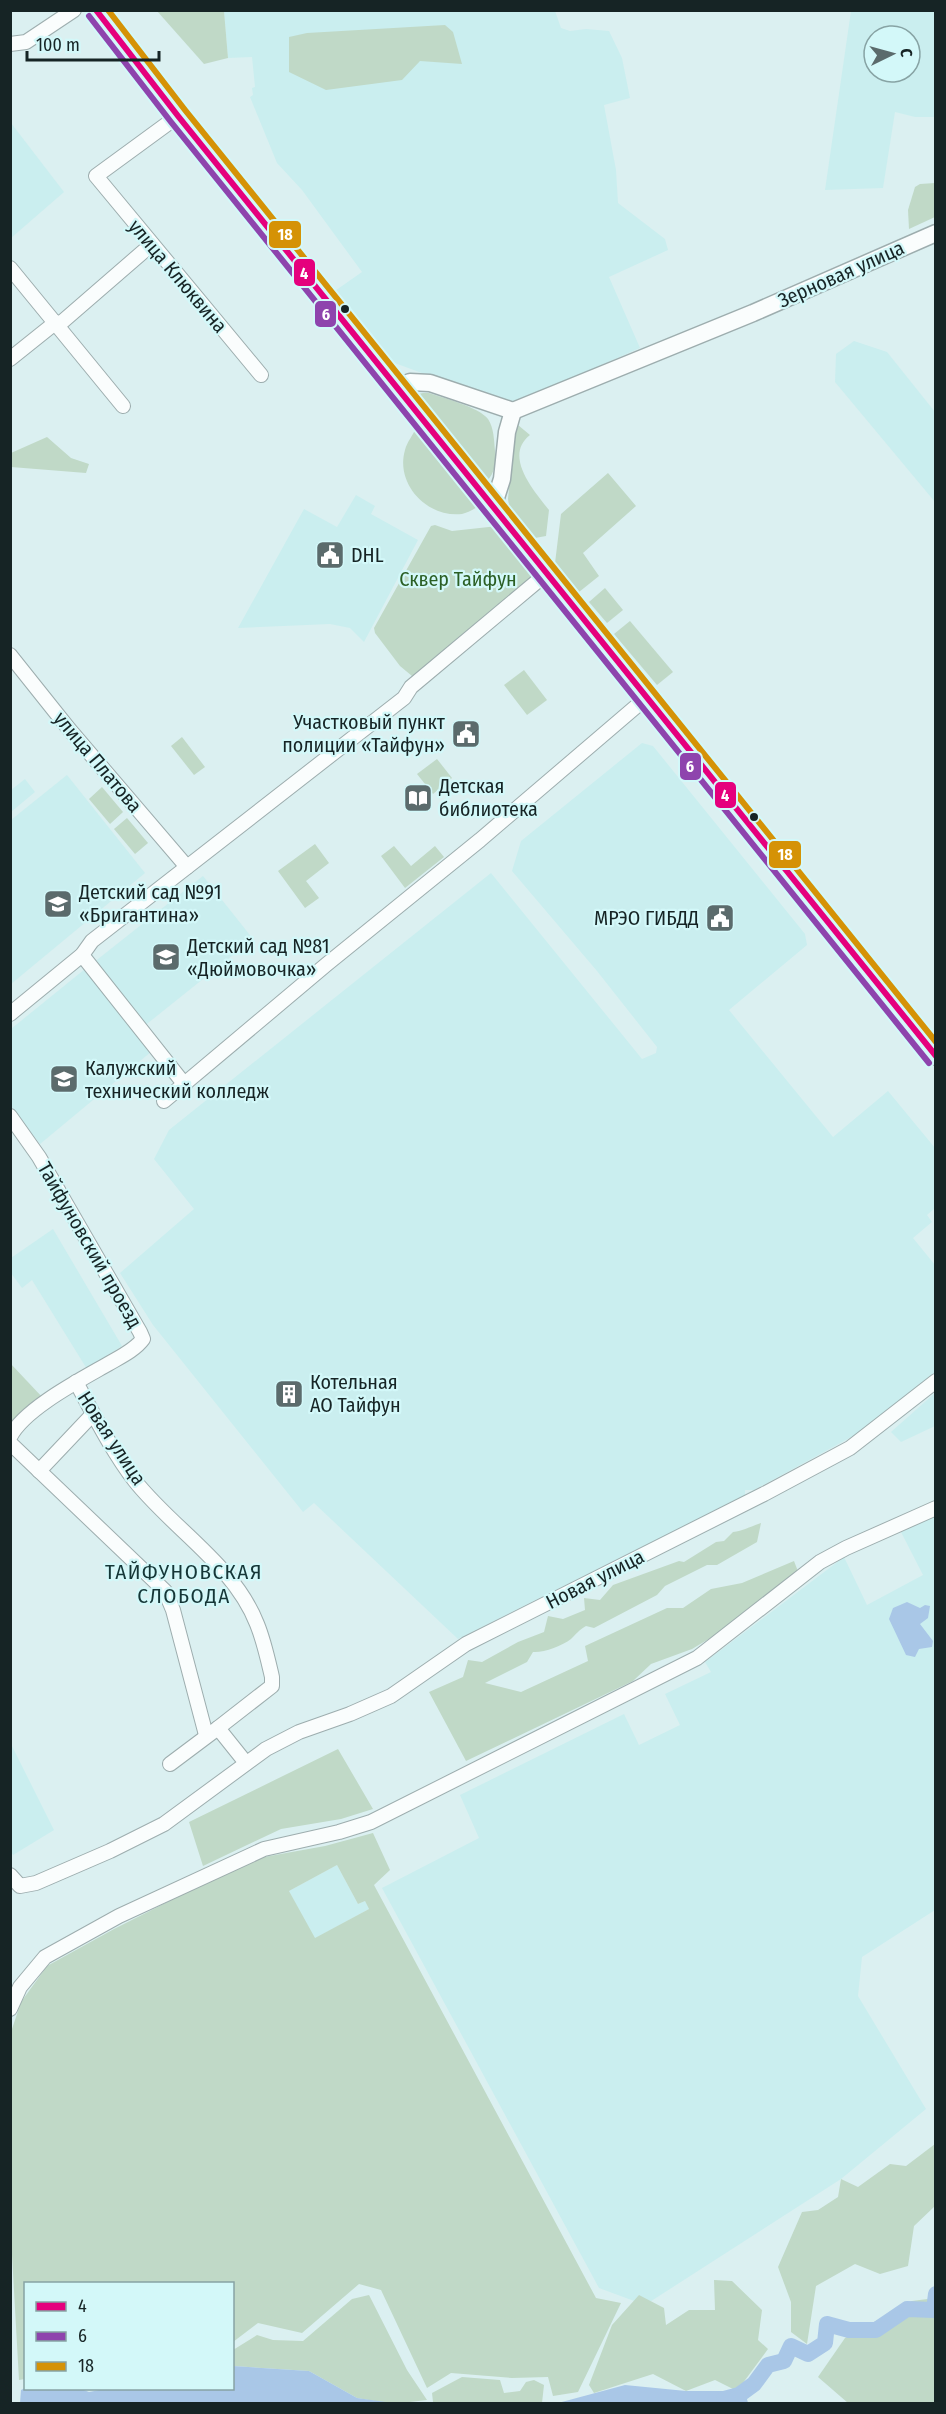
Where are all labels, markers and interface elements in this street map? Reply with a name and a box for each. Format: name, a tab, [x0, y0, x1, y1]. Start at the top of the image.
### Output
scale bar	[27, 24, 159, 62]
north arrow	[862, 24, 922, 84]
text: 100 m	[36, 34, 80, 56]
text: С	[897, 48, 916, 58]
street label: улица Клюквина	[124, 214, 232, 338]
line badge: 18	[268, 220, 302, 249]
text: 18	[277, 225, 293, 244]
street label: Зерновая улица	[774, 235, 908, 313]
line badge: 4	[293, 258, 316, 287]
text: 4	[300, 264, 308, 283]
line badge: 6	[314, 300, 337, 328]
unlabelled marker	[339, 303, 351, 315]
text: 6	[322, 305, 330, 324]
public building icon: DHL	[314, 539, 346, 571]
place label: DHL	[351, 543, 384, 567]
park label: Сквер Тайфун	[399, 567, 517, 591]
street label: улица Платова	[49, 707, 147, 817]
place label: Участковый пункт полиции «Тайфун»	[282, 710, 446, 757]
public building icon: Участковый пункт полиции «Тайфун»	[450, 718, 482, 750]
line badge: 6	[679, 752, 702, 781]
text: 6	[686, 757, 694, 776]
place label: Детская библиотека	[438, 774, 538, 821]
line badge: 4	[714, 781, 737, 809]
library icon: Детская библиотека	[402, 782, 434, 814]
text: 4	[721, 786, 729, 805]
unlabelled marker	[748, 811, 760, 823]
line badge: 18	[768, 840, 802, 869]
text: 18	[777, 845, 793, 864]
place label: Детский сад №91 «Бригантина»	[78, 880, 222, 927]
school or university icon: Детский сад №91 «Бригантина»	[42, 888, 74, 920]
public building icon: МРЭО ГИБДД	[704, 902, 736, 934]
place label: МРЭО ГИБДД	[594, 906, 699, 930]
place label: Детский сад №81 «Дюймовочка»	[186, 934, 330, 981]
school or university icon: Детский сад №81 «Дюймовочка»	[150, 941, 182, 973]
place label: Калужский технический колледж	[85, 1056, 269, 1103]
school or university icon: Калужский технический колледж	[48, 1063, 80, 1095]
street label: Тайфуновский проезд	[33, 1158, 147, 1332]
place label: Котельная АО Тайфун	[310, 1370, 401, 1417]
building icon: Котельная АО Тайфун	[273, 1378, 305, 1410]
street label: Новая улица	[73, 1387, 151, 1489]
street label: Новая улица	[542, 1544, 648, 1614]
district label: ТАЙФУНОВСКАЯ СЛОБОДА	[105, 1559, 263, 1609]
legend	[24, 2282, 234, 2390]
text: 4	[78, 2295, 87, 2317]
text: 6	[78, 2325, 87, 2347]
text: 18	[78, 2355, 94, 2377]

